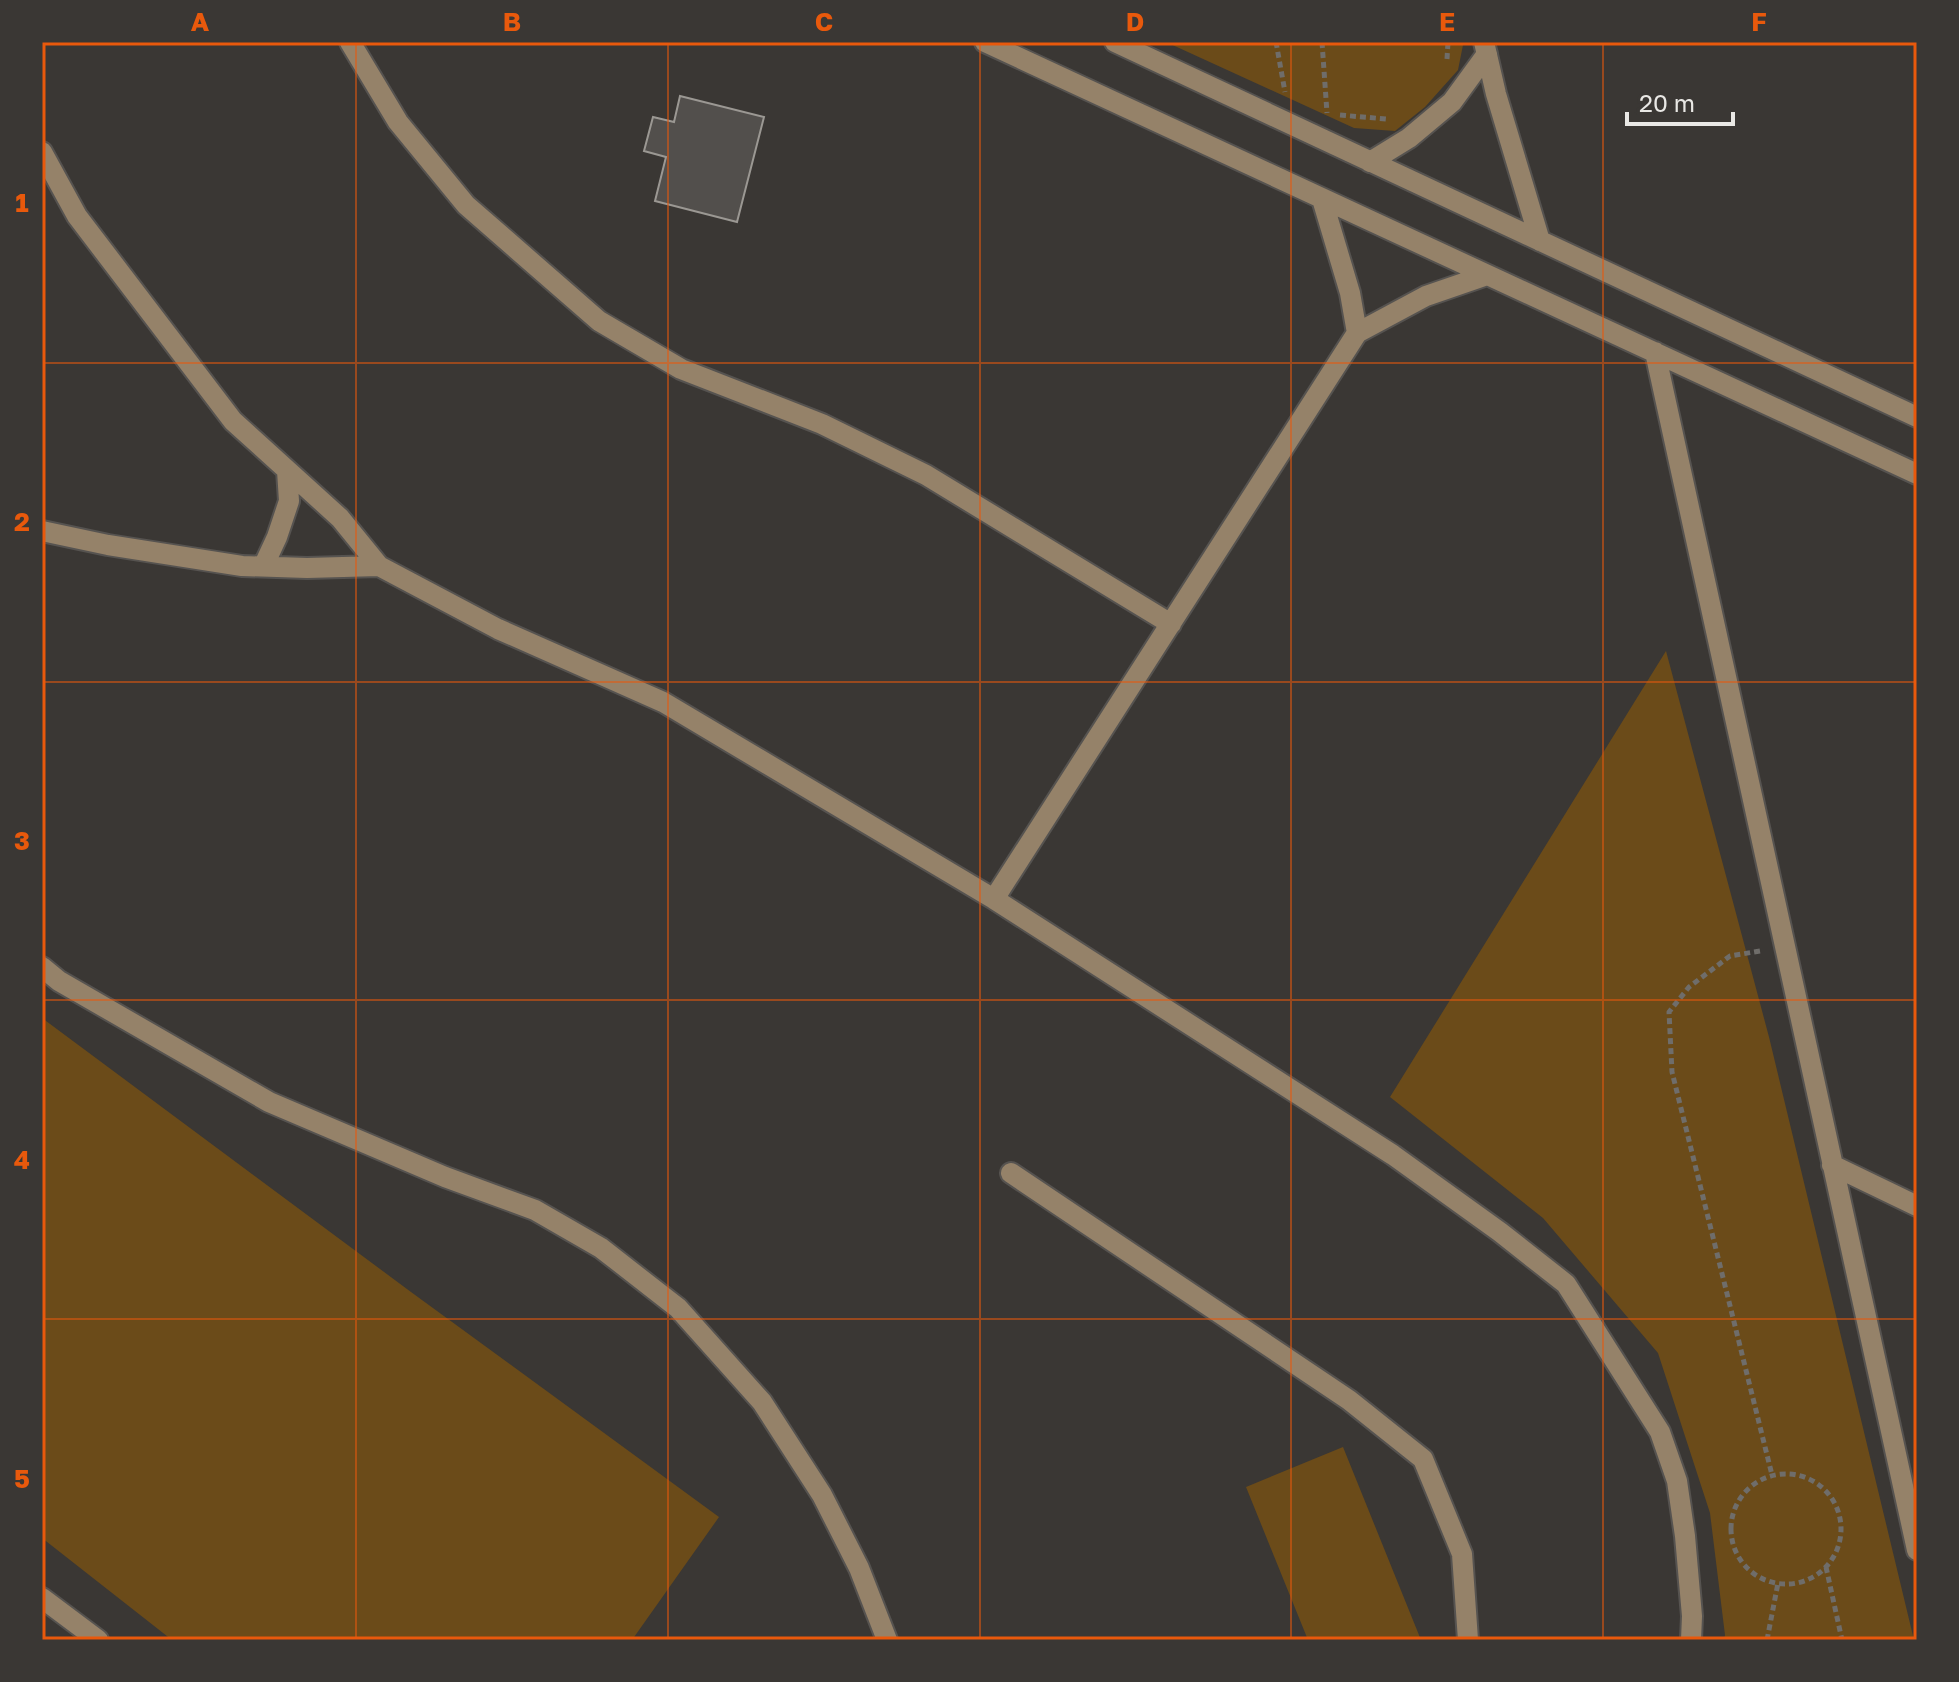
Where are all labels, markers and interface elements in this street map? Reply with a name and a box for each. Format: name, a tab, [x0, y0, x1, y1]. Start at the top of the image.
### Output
text: A	[191, 6, 210, 37]
text: B	[503, 6, 521, 37]
text: C	[815, 6, 833, 37]
text: D	[1126, 6, 1144, 37]
text: E	[1439, 6, 1455, 37]
text: F	[1751, 6, 1767, 37]
scale bar	[1627, 76, 1733, 126]
text: 20 m	[1639, 88, 1695, 117]
text: 1	[15, 187, 29, 218]
text: 2	[14, 506, 30, 537]
text: 3	[14, 825, 30, 856]
text: 4	[14, 1144, 30, 1175]
text: 5	[14, 1463, 30, 1494]

